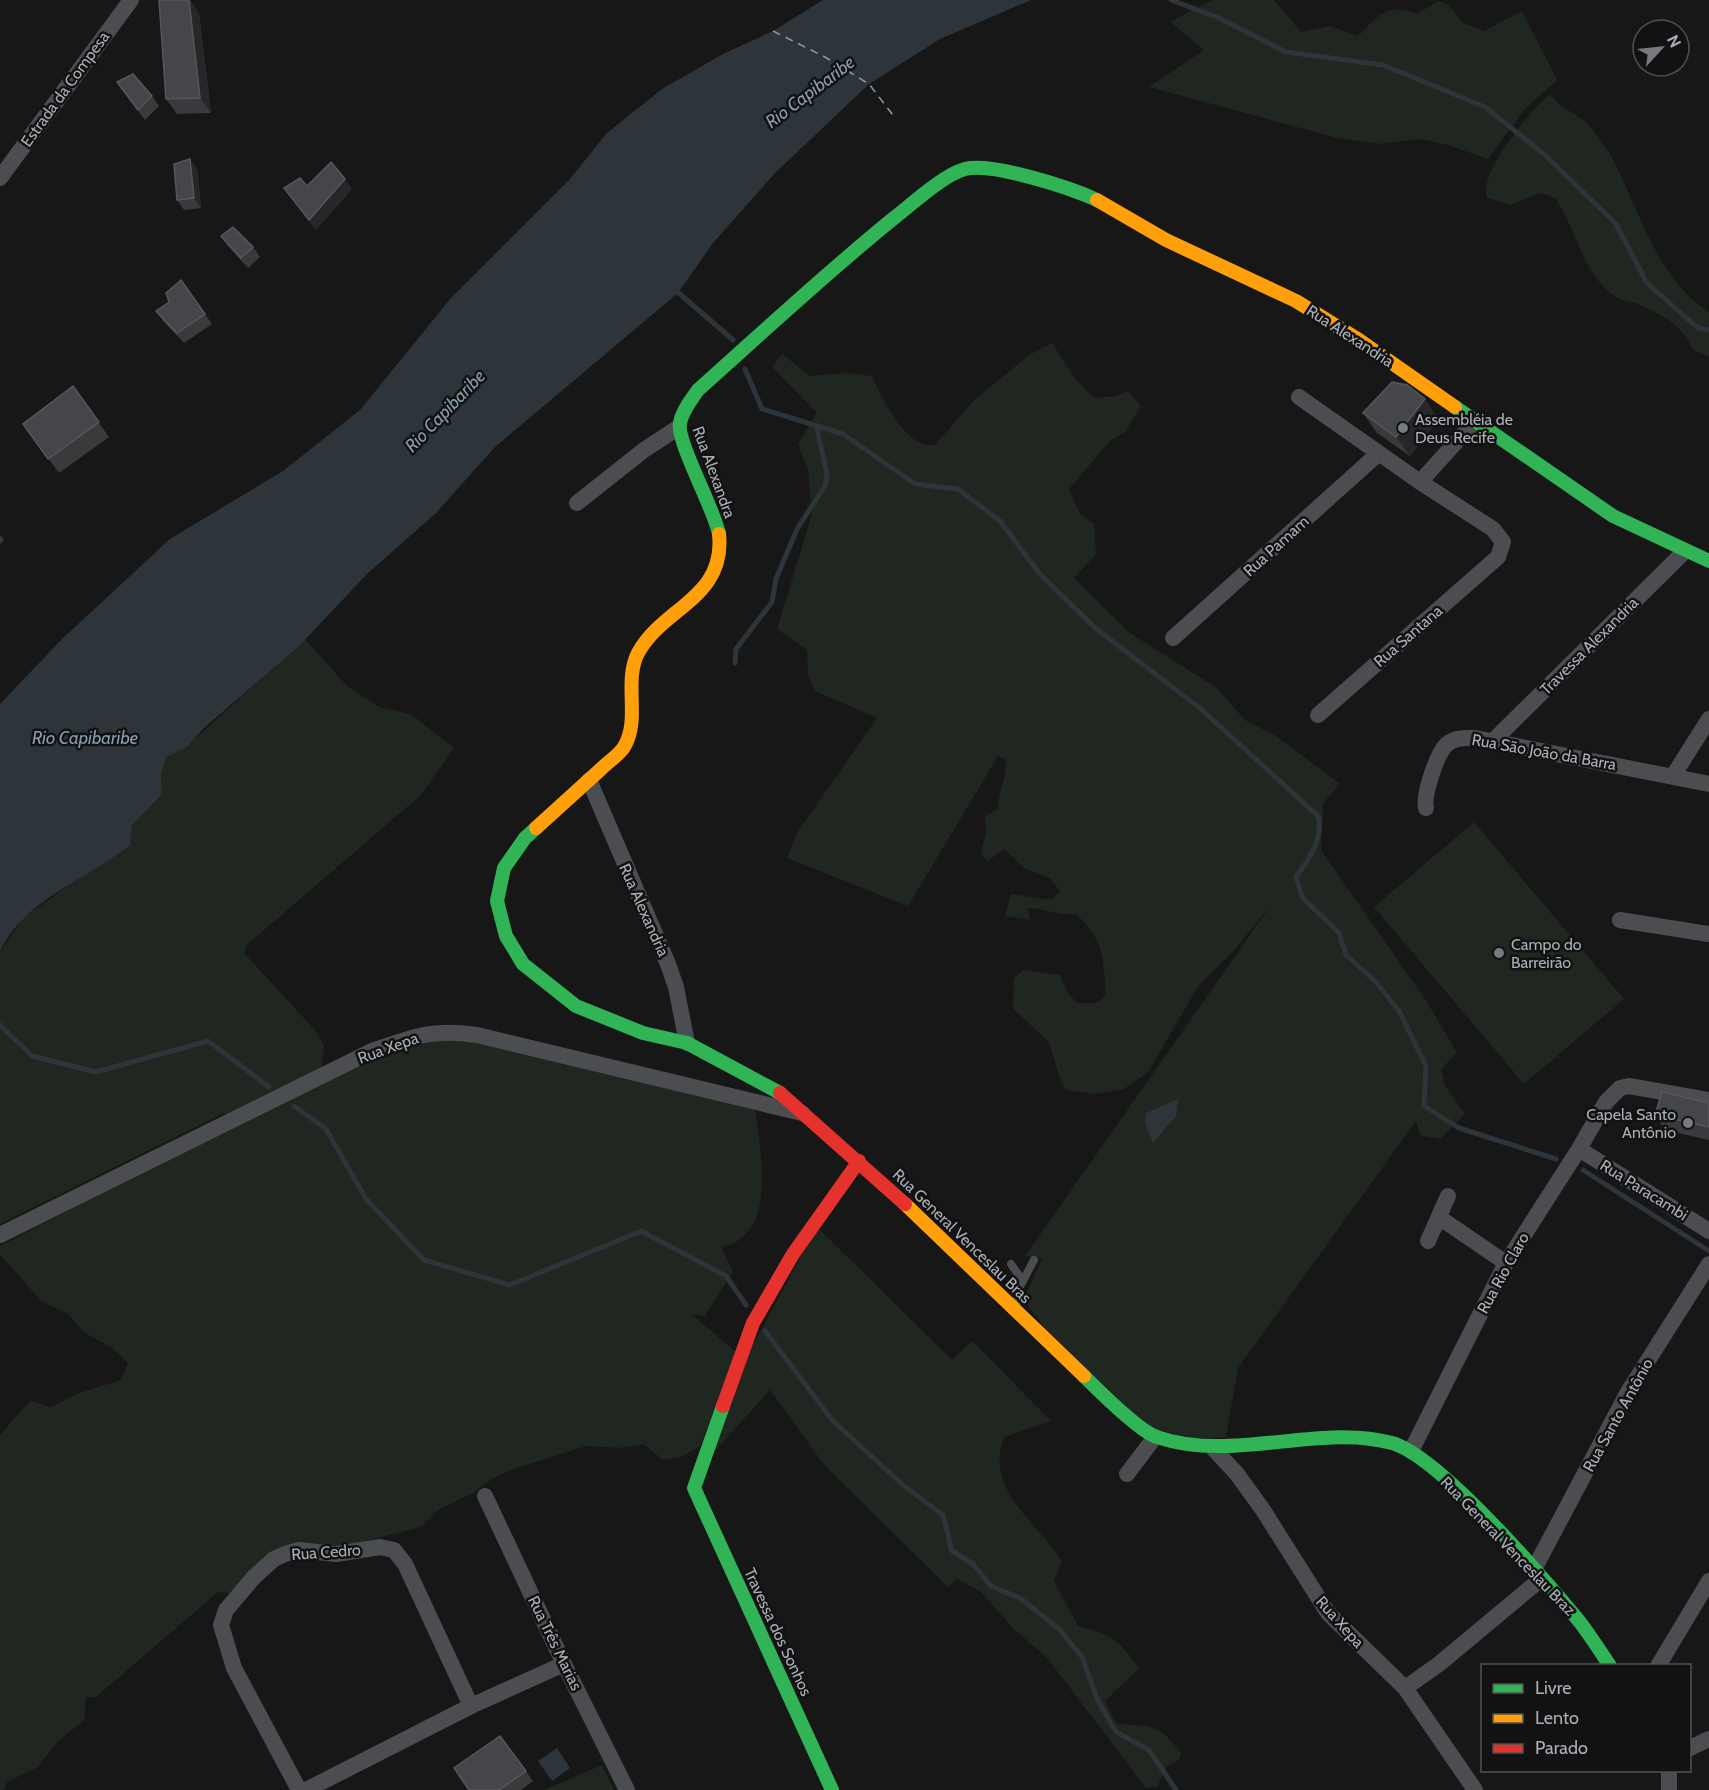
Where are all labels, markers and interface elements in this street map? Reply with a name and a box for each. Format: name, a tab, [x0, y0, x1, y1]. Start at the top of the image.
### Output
north arrow	[1631, 18, 1691, 78]
street label: Estrada da Compesa	[17, 27, 113, 150]
text: N	[1663, 32, 1685, 51]
water label: Rio Capibaribe	[761, 51, 859, 133]
street label: Rua Alexandria	[1303, 301, 1397, 371]
water label: Rio Capibaribe	[400, 365, 490, 457]
place label: Assembléia de Deus Recife	[1415, 410, 1513, 447]
marker: Assembléia de Deus Recife	[1396, 421, 1410, 435]
street label: Rua Alexandra	[689, 423, 740, 521]
street label: Rua Pamam	[1239, 512, 1313, 580]
street label: Travessa Alexandria	[1536, 593, 1642, 699]
street label: Rua Santana	[1370, 601, 1446, 671]
water label: Rio Capibaribe	[32, 727, 138, 749]
street label: Rua São João da Barra	[1470, 730, 1618, 774]
street label: Rua Alexandria	[615, 861, 673, 960]
place label: Campo do Barreirão	[1511, 935, 1582, 972]
marker: Campo do Barreirão	[1492, 946, 1506, 960]
street label: Rua Xepa	[355, 1028, 421, 1068]
place label: Capela Santo Antônio	[1586, 1105, 1676, 1142]
marker: Capela Santo Antônio	[1681, 1116, 1695, 1130]
street label: Rua Paracambi	[1597, 1156, 1691, 1224]
street label: Rua General Venceslau Bras	[889, 1165, 1035, 1307]
street label: Rua Rio Claro	[1473, 1229, 1533, 1317]
street label: Rua Santo Antônio	[1579, 1355, 1657, 1475]
street label: Rua General Venceslau Braz	[1437, 1472, 1580, 1620]
street label: Rua Cedro	[291, 1540, 362, 1564]
street label: Travessa dos Sonhos	[740, 1565, 816, 1699]
street label: Rua Xepa	[1312, 1592, 1368, 1652]
street label: Rua Três Marias	[524, 1593, 586, 1694]
legend	[1481, 1664, 1691, 1772]
text: Livre	[1535, 1677, 1571, 1699]
text: Lento	[1535, 1707, 1579, 1729]
text: Parado	[1535, 1737, 1588, 1759]

